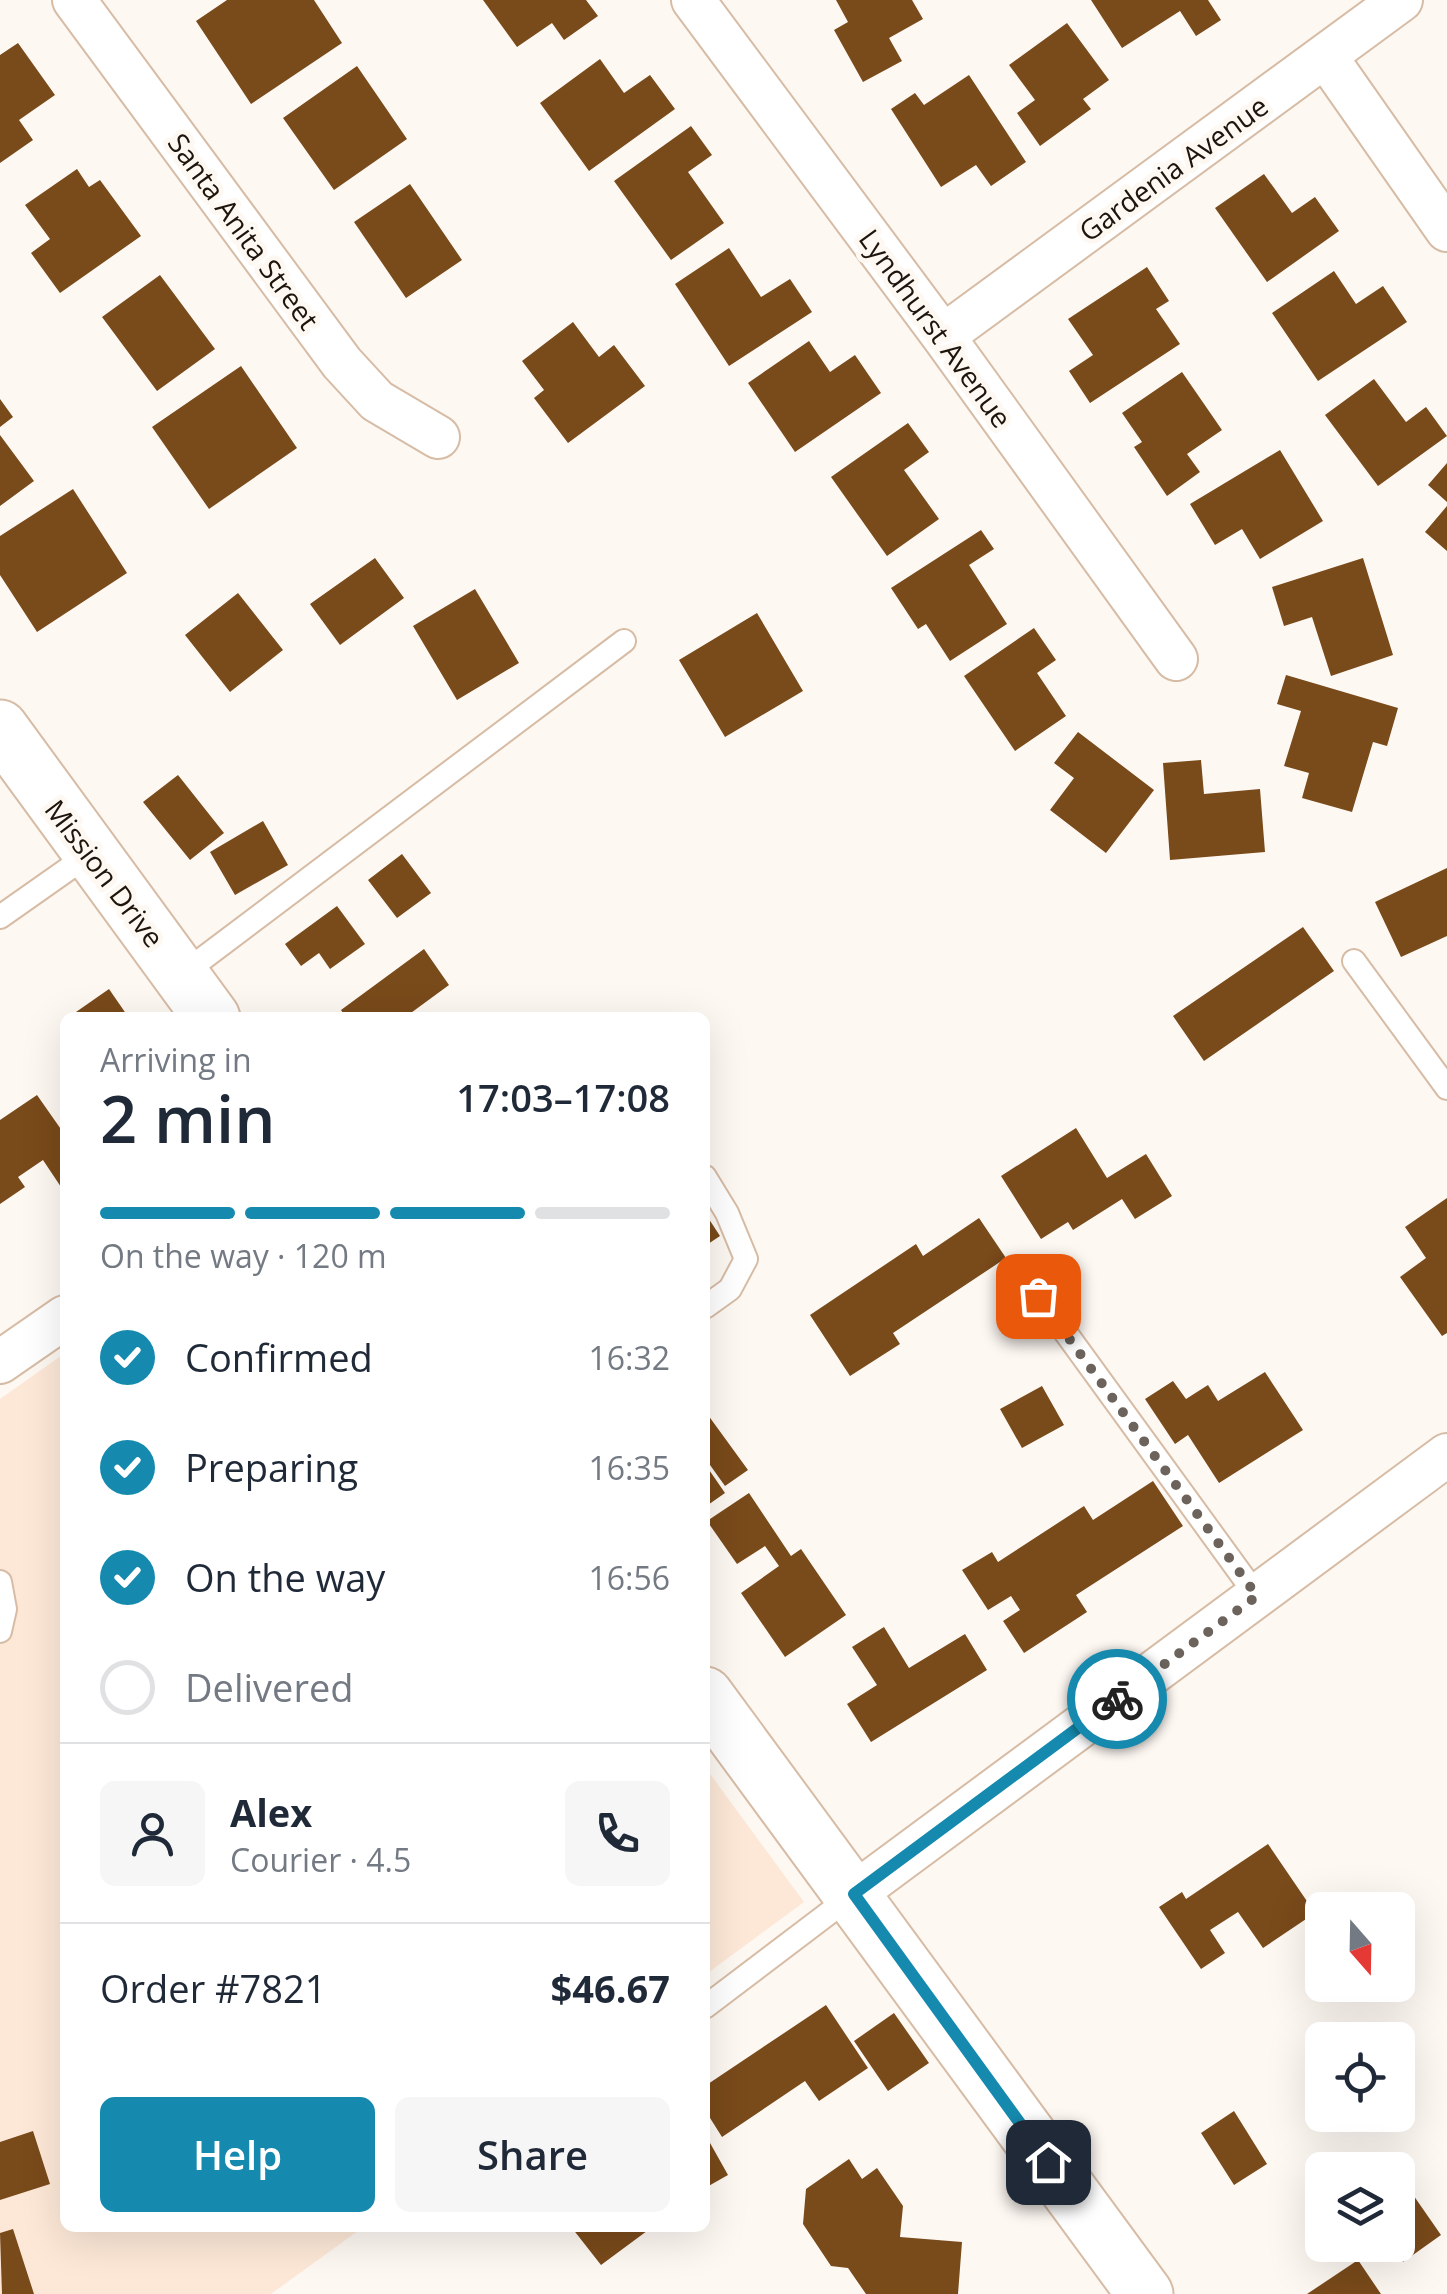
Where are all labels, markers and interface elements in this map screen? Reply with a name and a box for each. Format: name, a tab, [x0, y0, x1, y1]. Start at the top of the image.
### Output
street label: Gardenia Avenue	[1071, 87, 1275, 249]
street label: Santa Anita Street	[160, 125, 328, 337]
street label: Lyndhurst Avenue	[851, 221, 1021, 435]
street label: Mission Drive	[37, 791, 173, 955]
text: Arriving in	[100, 1038, 252, 1081]
text: 17:03–17:08	[456, 1071, 670, 1123]
text: 2 min	[100, 1074, 275, 1162]
text: On the way · 120 m	[100, 1234, 387, 1277]
pin	[996, 1254, 1081, 1339]
icon: bag	[1011, 1269, 1066, 1324]
icon: check	[100, 1330, 155, 1385]
text: Confirmed	[185, 1331, 373, 1383]
text: 16:32	[588, 1336, 670, 1379]
icon: check	[100, 1440, 155, 1495]
text: Preparing	[185, 1441, 358, 1493]
text: 16:35	[588, 1446, 670, 1489]
icon: check	[100, 1550, 155, 1605]
text: On the way	[185, 1551, 385, 1603]
text: 16:56	[588, 1556, 670, 1599]
courier	[1067, 1649, 1167, 1749]
text: Delivered	[185, 1661, 354, 1713]
icon: bike	[1090, 1672, 1145, 1727]
button: person	[100, 1781, 205, 1886]
button: phone	[565, 1781, 670, 1886]
text: Alex	[230, 1786, 312, 1838]
text: Courier · 4.5	[230, 1838, 411, 1881]
north arrow	[1305, 1892, 1415, 2002]
map controls	[1305, 1892, 1415, 2262]
text: Order #7821	[100, 1962, 327, 2014]
text: $46.67	[551, 1962, 670, 2014]
button: locate	[1305, 2022, 1415, 2132]
button: Help	[100, 2097, 375, 2212]
button: Share	[395, 2097, 670, 2212]
pin	[1006, 2120, 1091, 2205]
icon: home	[1021, 2135, 1076, 2190]
button: layers	[1305, 2152, 1415, 2262]

